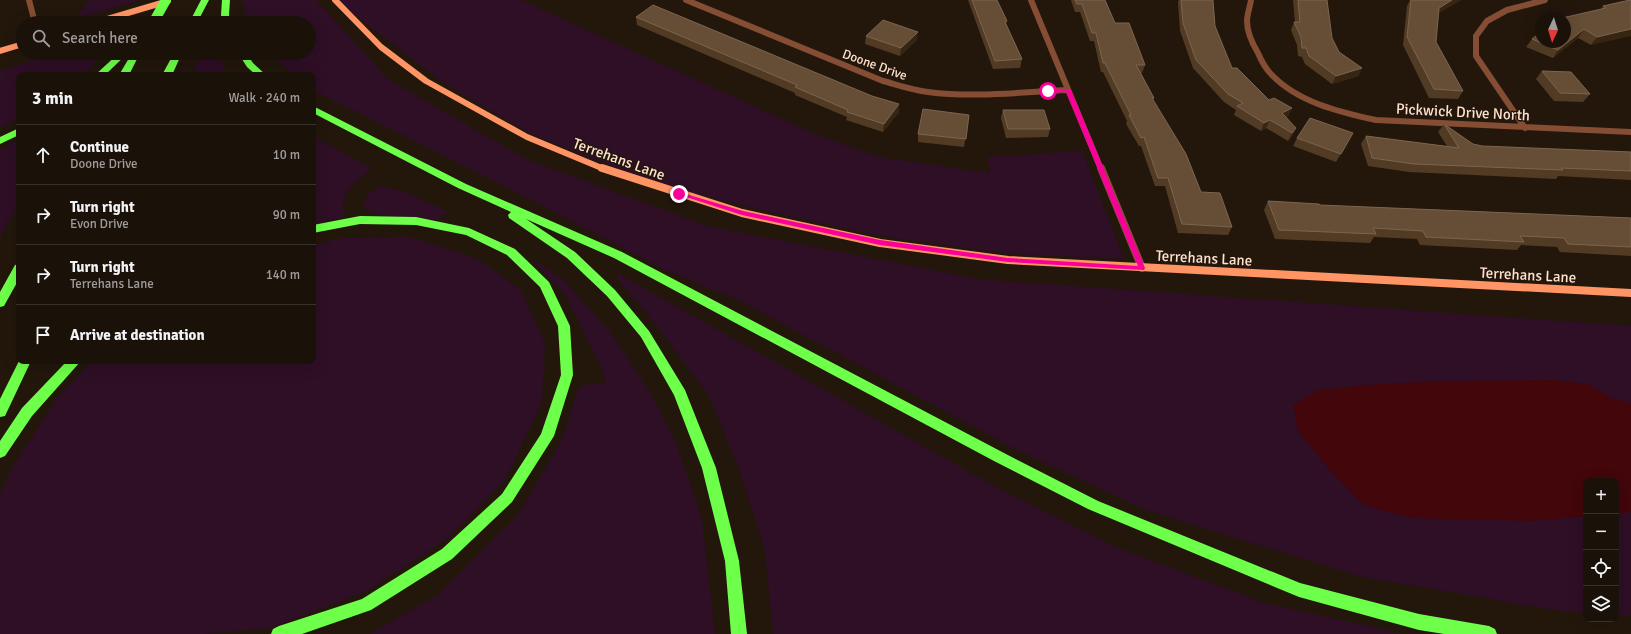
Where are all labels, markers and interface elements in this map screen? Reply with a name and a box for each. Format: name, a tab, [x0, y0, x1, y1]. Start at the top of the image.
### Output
north arrow	[1535, 12, 1571, 48]
search box	[16, 16, 316, 60]
icon: search	[30, 27, 52, 49]
text: Search here	[62, 29, 138, 47]
street label: Doone Drive	[840, 46, 909, 84]
route start	[1039, 82, 1057, 100]
text: 3 min	[32, 88, 73, 109]
text: Walk · 240 m	[229, 90, 300, 106]
street label: Pickwick Drive North	[1395, 99, 1531, 125]
street label: Terrehans Lane	[570, 134, 668, 184]
text: Continue	[70, 138, 129, 156]
icon: ahead	[32, 144, 54, 166]
text: 10 m	[273, 147, 300, 163]
text: Doone Drive	[70, 156, 137, 172]
route end	[670, 185, 688, 203]
text: Turn right	[70, 198, 135, 216]
icon: right	[32, 204, 54, 226]
text: 90 m	[273, 207, 300, 223]
text: Evon Drive	[70, 216, 129, 232]
street label: Terrehans Lane	[1155, 246, 1253, 270]
text: Turn right	[70, 258, 135, 276]
street label: Terrehans Lane	[1479, 263, 1577, 287]
icon: right	[32, 264, 54, 286]
text: 140 m	[266, 267, 300, 283]
text: Terrehans Lane	[70, 276, 154, 292]
icon: arrive	[32, 324, 54, 346]
text: Arrive at destination	[70, 326, 205, 344]
map controls	[1583, 478, 1619, 622]
button: +	[1583, 478, 1619, 514]
button: −	[1583, 514, 1619, 550]
button: locate	[1583, 550, 1619, 586]
button: layers	[1583, 586, 1619, 622]

